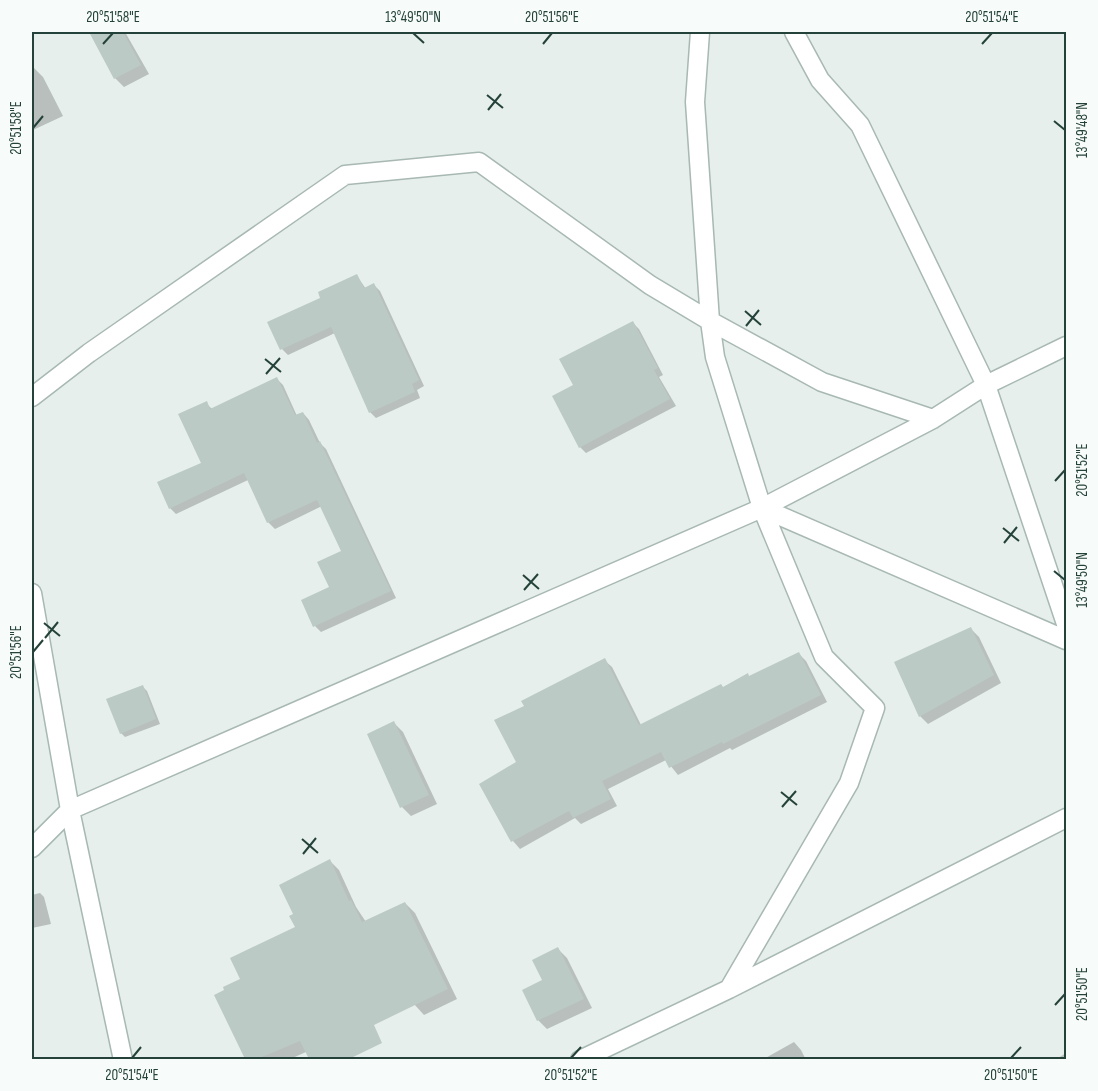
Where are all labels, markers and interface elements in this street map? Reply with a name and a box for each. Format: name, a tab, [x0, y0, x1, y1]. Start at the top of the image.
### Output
text: 20°51'58"E	[86, 8, 140, 27]
text: 13°49'50"N	[385, 8, 441, 27]
text: 20°51'56"E	[525, 8, 579, 27]
text: 20°51'54"E	[965, 8, 1019, 27]
text: 20°51'58"E	[7, 101, 26, 155]
text: 13°49'48"N	[1073, 102, 1092, 158]
text: 20°51'52"E	[1073, 443, 1092, 497]
text: 13°49'50"N	[1073, 552, 1092, 608]
text: 20°51'56"E	[7, 625, 26, 679]
text: 20°51'50"E	[1073, 967, 1092, 1021]
text: 20°51'54"E	[105, 1066, 159, 1085]
text: 20°51'52"E	[544, 1066, 598, 1085]
text: 20°51'50"E	[984, 1066, 1038, 1085]

